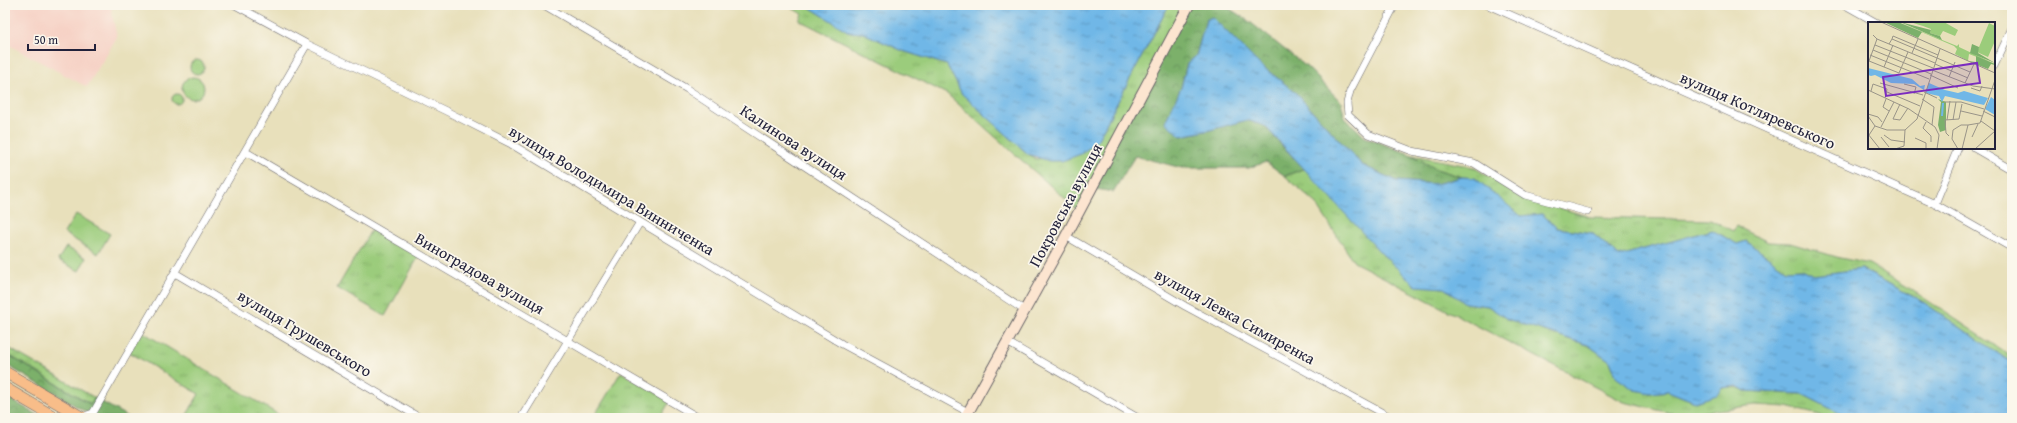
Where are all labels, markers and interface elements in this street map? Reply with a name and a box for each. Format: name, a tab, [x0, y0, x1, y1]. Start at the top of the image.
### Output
inset map	[1868, 22, 1995, 149]
scale bar	[28, 26, 95, 52]
text: 50 m	[34, 31, 58, 48]
street label: вулиця Котляревського	[1677, 65, 1839, 155]
street label: Калинова вулиця	[736, 98, 852, 186]
street label: вулиця Володимира Винниченка	[505, 119, 720, 261]
street label: Покровська вулиця	[1022, 139, 1108, 271]
street label: Виноградова вулиця	[411, 226, 549, 320]
street label: вулиця Левка Симиренка	[1150, 262, 1320, 370]
street label: вулиця Грушевського	[233, 283, 377, 383]

